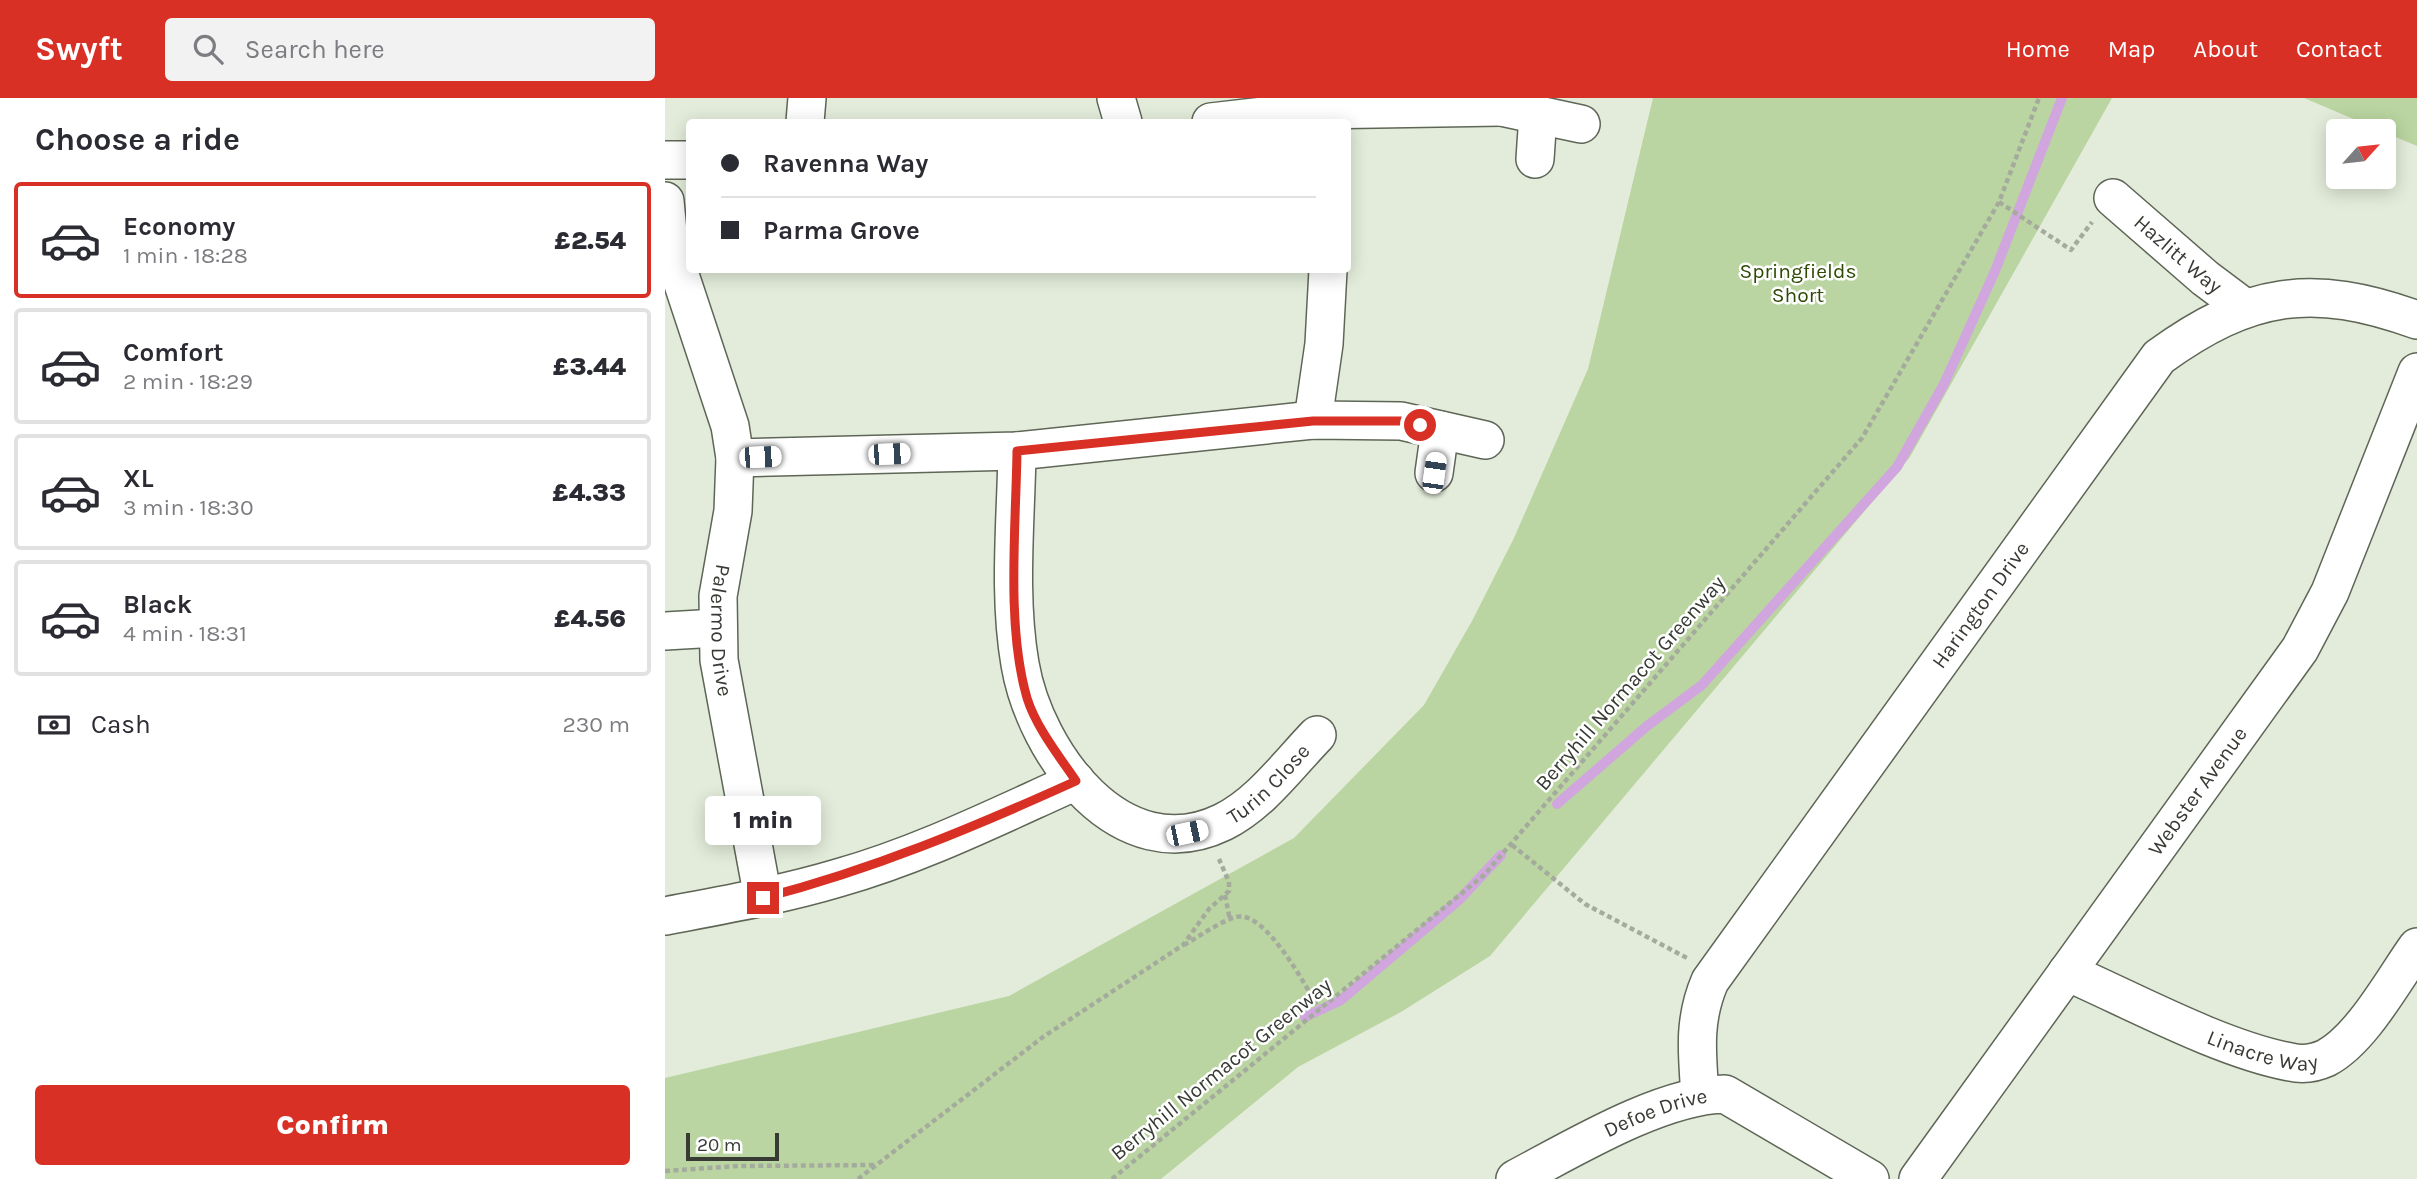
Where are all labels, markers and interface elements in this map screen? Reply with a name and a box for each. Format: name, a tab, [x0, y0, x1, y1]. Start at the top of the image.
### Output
search box	[165, 18, 655, 81]
text: Swyft	[35, 30, 123, 68]
icon: search	[189, 30, 227, 68]
text: Search here	[245, 34, 385, 65]
text: Home	[2006, 35, 2070, 63]
text: Map	[2108, 35, 2155, 63]
text: About	[2193, 35, 2258, 63]
text: Contact	[2296, 35, 2382, 63]
north arrow	[2326, 119, 2396, 189]
map controls	[2326, 119, 2396, 189]
text: Choose a ride	[35, 121, 240, 158]
text: Ravenna Way	[763, 148, 928, 179]
icon: car	[39, 209, 102, 272]
street label: Hazlitt Way	[2129, 210, 2227, 299]
text: Economy	[123, 211, 235, 242]
text: Parma Grove	[763, 215, 920, 246]
text: £2.54	[554, 225, 626, 256]
text: 1 min · 18:28	[123, 242, 248, 269]
park label: Springfields Short	[1740, 259, 1856, 307]
icon: car	[39, 335, 102, 398]
text: Comfort	[123, 337, 224, 368]
text: £3.44	[553, 351, 626, 382]
text: 2 min · 18:29	[123, 368, 253, 395]
route start	[1404, 409, 1436, 441]
car	[868, 443, 911, 465]
car	[739, 446, 782, 468]
car	[1421, 451, 1448, 495]
icon: car	[39, 461, 102, 524]
text: XL	[123, 463, 154, 494]
text: £4.33	[552, 477, 626, 508]
text: 3 min · 18:30	[123, 494, 254, 521]
street label: Harington Drive	[1927, 537, 2034, 673]
street label: Palermo Drive	[706, 562, 737, 698]
street label: Berryhill Normacot Greenway	[1530, 571, 1730, 795]
icon: car	[39, 587, 102, 650]
text: Black	[123, 589, 192, 620]
text: £4.56	[554, 603, 626, 634]
text: 4 min · 18:31	[123, 620, 247, 647]
icon: cash	[35, 706, 73, 744]
text: Cash	[91, 709, 151, 740]
text: 230 m	[562, 711, 630, 738]
street label: Webster Avenue	[2143, 722, 2252, 860]
street label: Turin Close	[1223, 739, 1315, 829]
callout: 1 min	[705, 796, 821, 846]
text: 1 min	[733, 807, 793, 834]
car	[1165, 818, 1210, 848]
route end	[747, 882, 779, 914]
street label: Berryhill Normacot Greenway	[1106, 973, 1336, 1165]
street label: Linacre Way	[2204, 1025, 2320, 1075]
street label: Defoe Drive	[1600, 1084, 1709, 1142]
button: Confirm	[35, 1085, 630, 1165]
scale bar	[686, 1130, 779, 1162]
text: 20 m	[697, 1134, 742, 1156]

